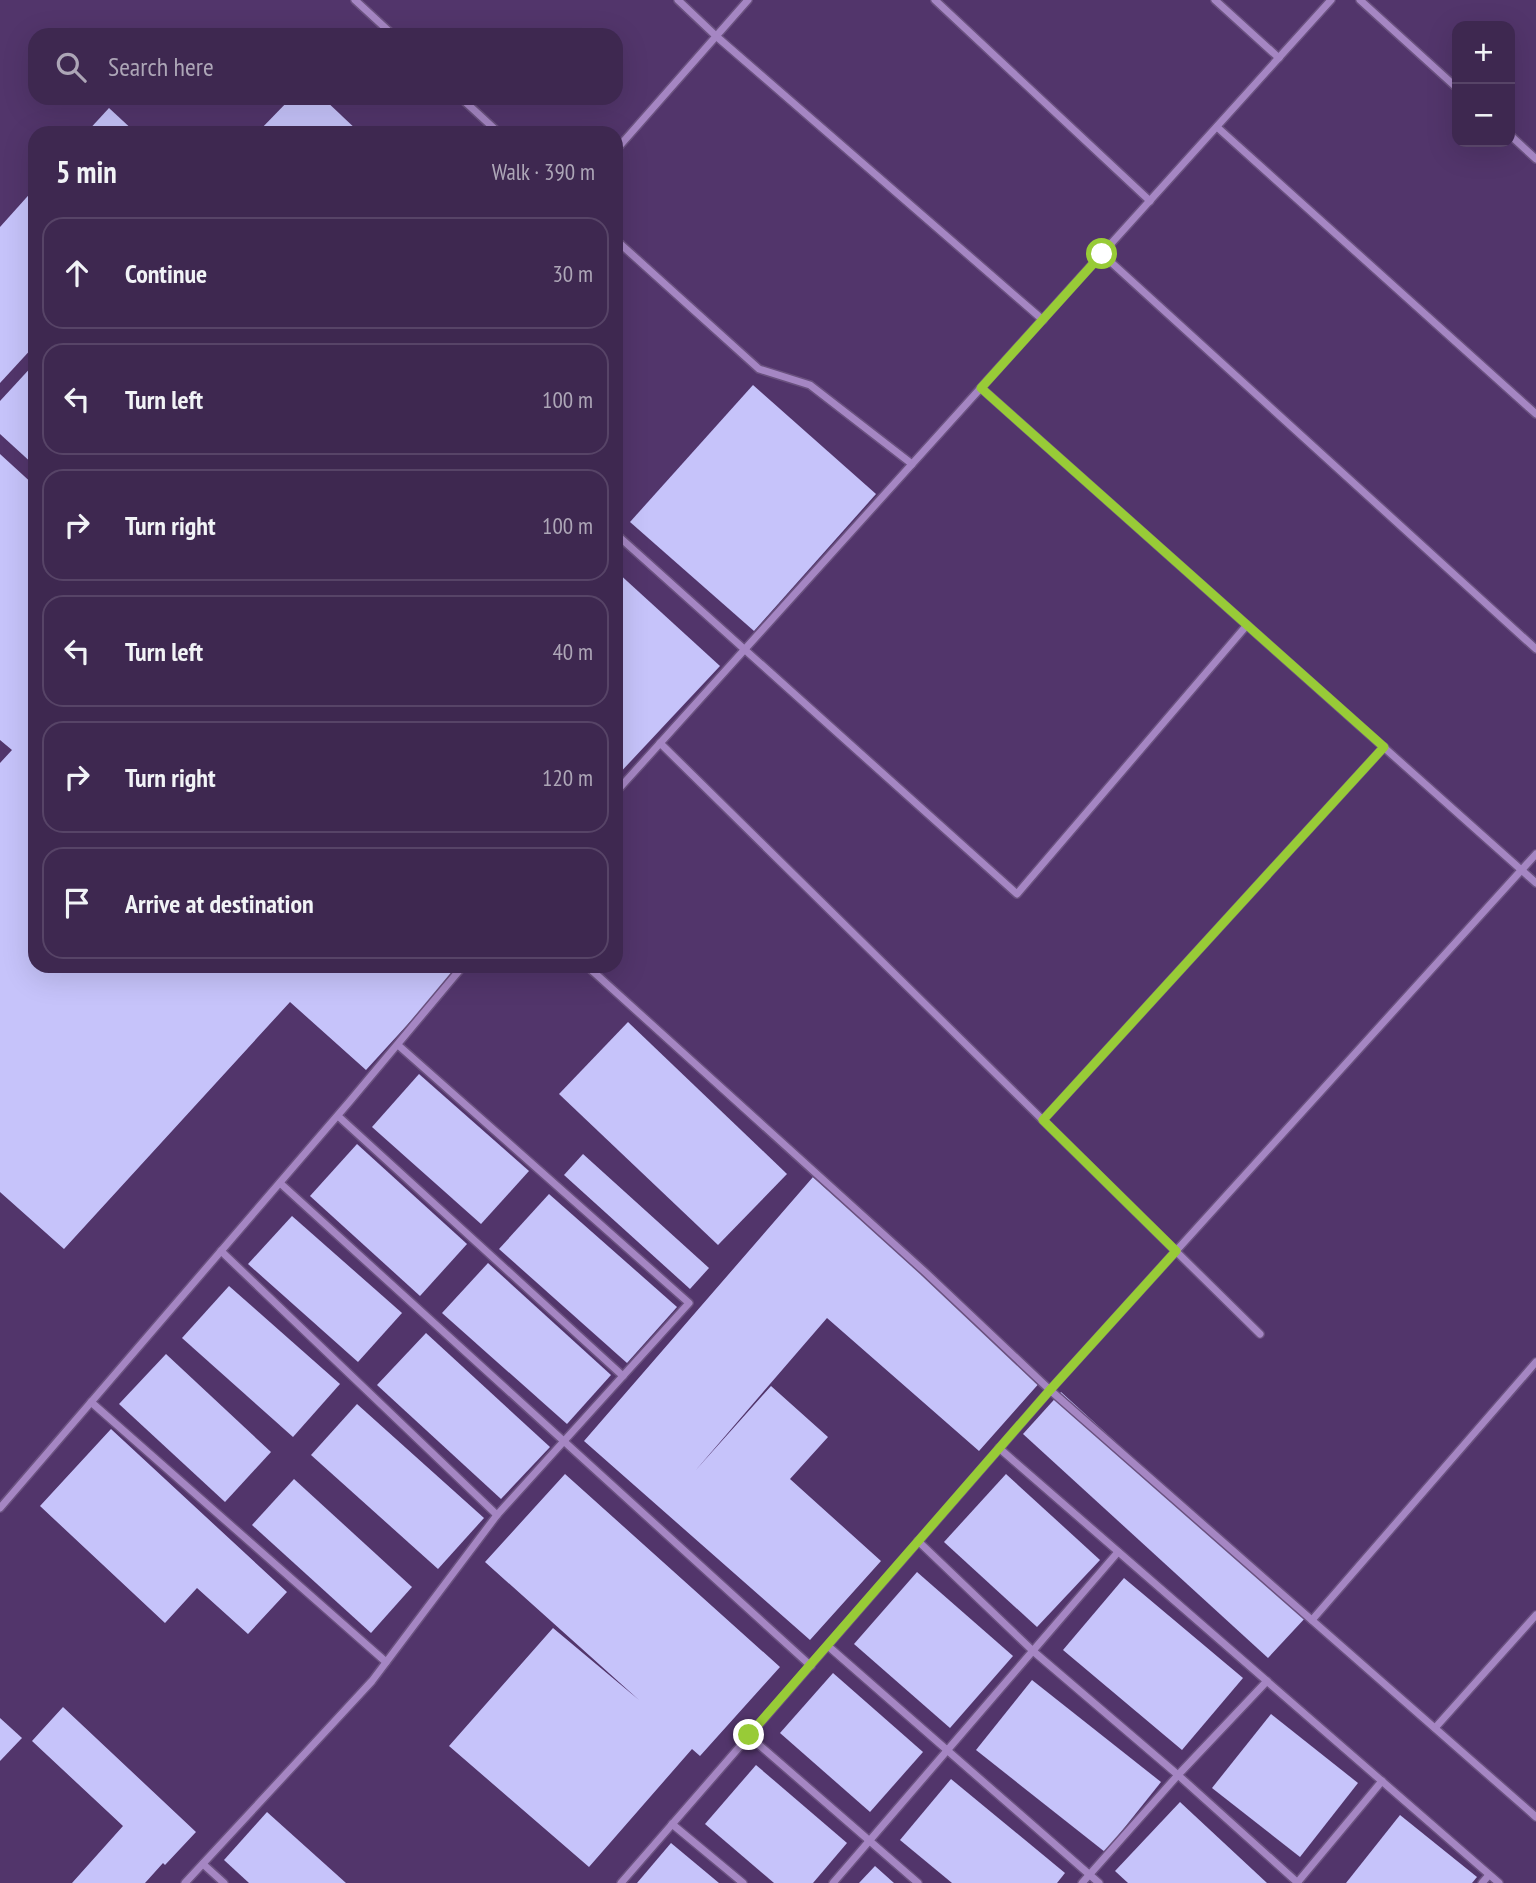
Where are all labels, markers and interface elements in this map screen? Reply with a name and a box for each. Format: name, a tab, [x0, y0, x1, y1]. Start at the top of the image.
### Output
map controls	[1452, 21, 1515, 147]
button: +	[1452, 21, 1515, 84]
search box	[28, 28, 623, 105]
icon: search	[52, 48, 90, 86]
text: Search here	[108, 50, 214, 83]
button: −	[1452, 84, 1515, 147]
text: 5 min	[56, 152, 117, 191]
text: Walk · 390 m	[492, 157, 595, 186]
route start	[1086, 238, 1117, 269]
icon: ahead	[58, 254, 96, 292]
text: Continue	[125, 257, 207, 290]
text: 30 m	[552, 259, 593, 288]
icon: left	[58, 380, 96, 418]
text: Turn left	[125, 383, 203, 416]
text: 100 m	[542, 385, 593, 414]
icon: right	[58, 506, 96, 544]
text: Turn right	[125, 509, 216, 542]
text: 100 m	[542, 511, 593, 540]
icon: left	[58, 632, 96, 670]
text: Turn left	[125, 635, 203, 668]
text: 40 m	[552, 637, 593, 666]
icon: right	[58, 758, 96, 796]
text: Turn right	[125, 761, 216, 794]
text: 120 m	[542, 763, 593, 792]
icon: arrive	[58, 884, 96, 922]
text: Arrive at destination	[125, 887, 314, 920]
route end	[733, 1719, 764, 1750]

